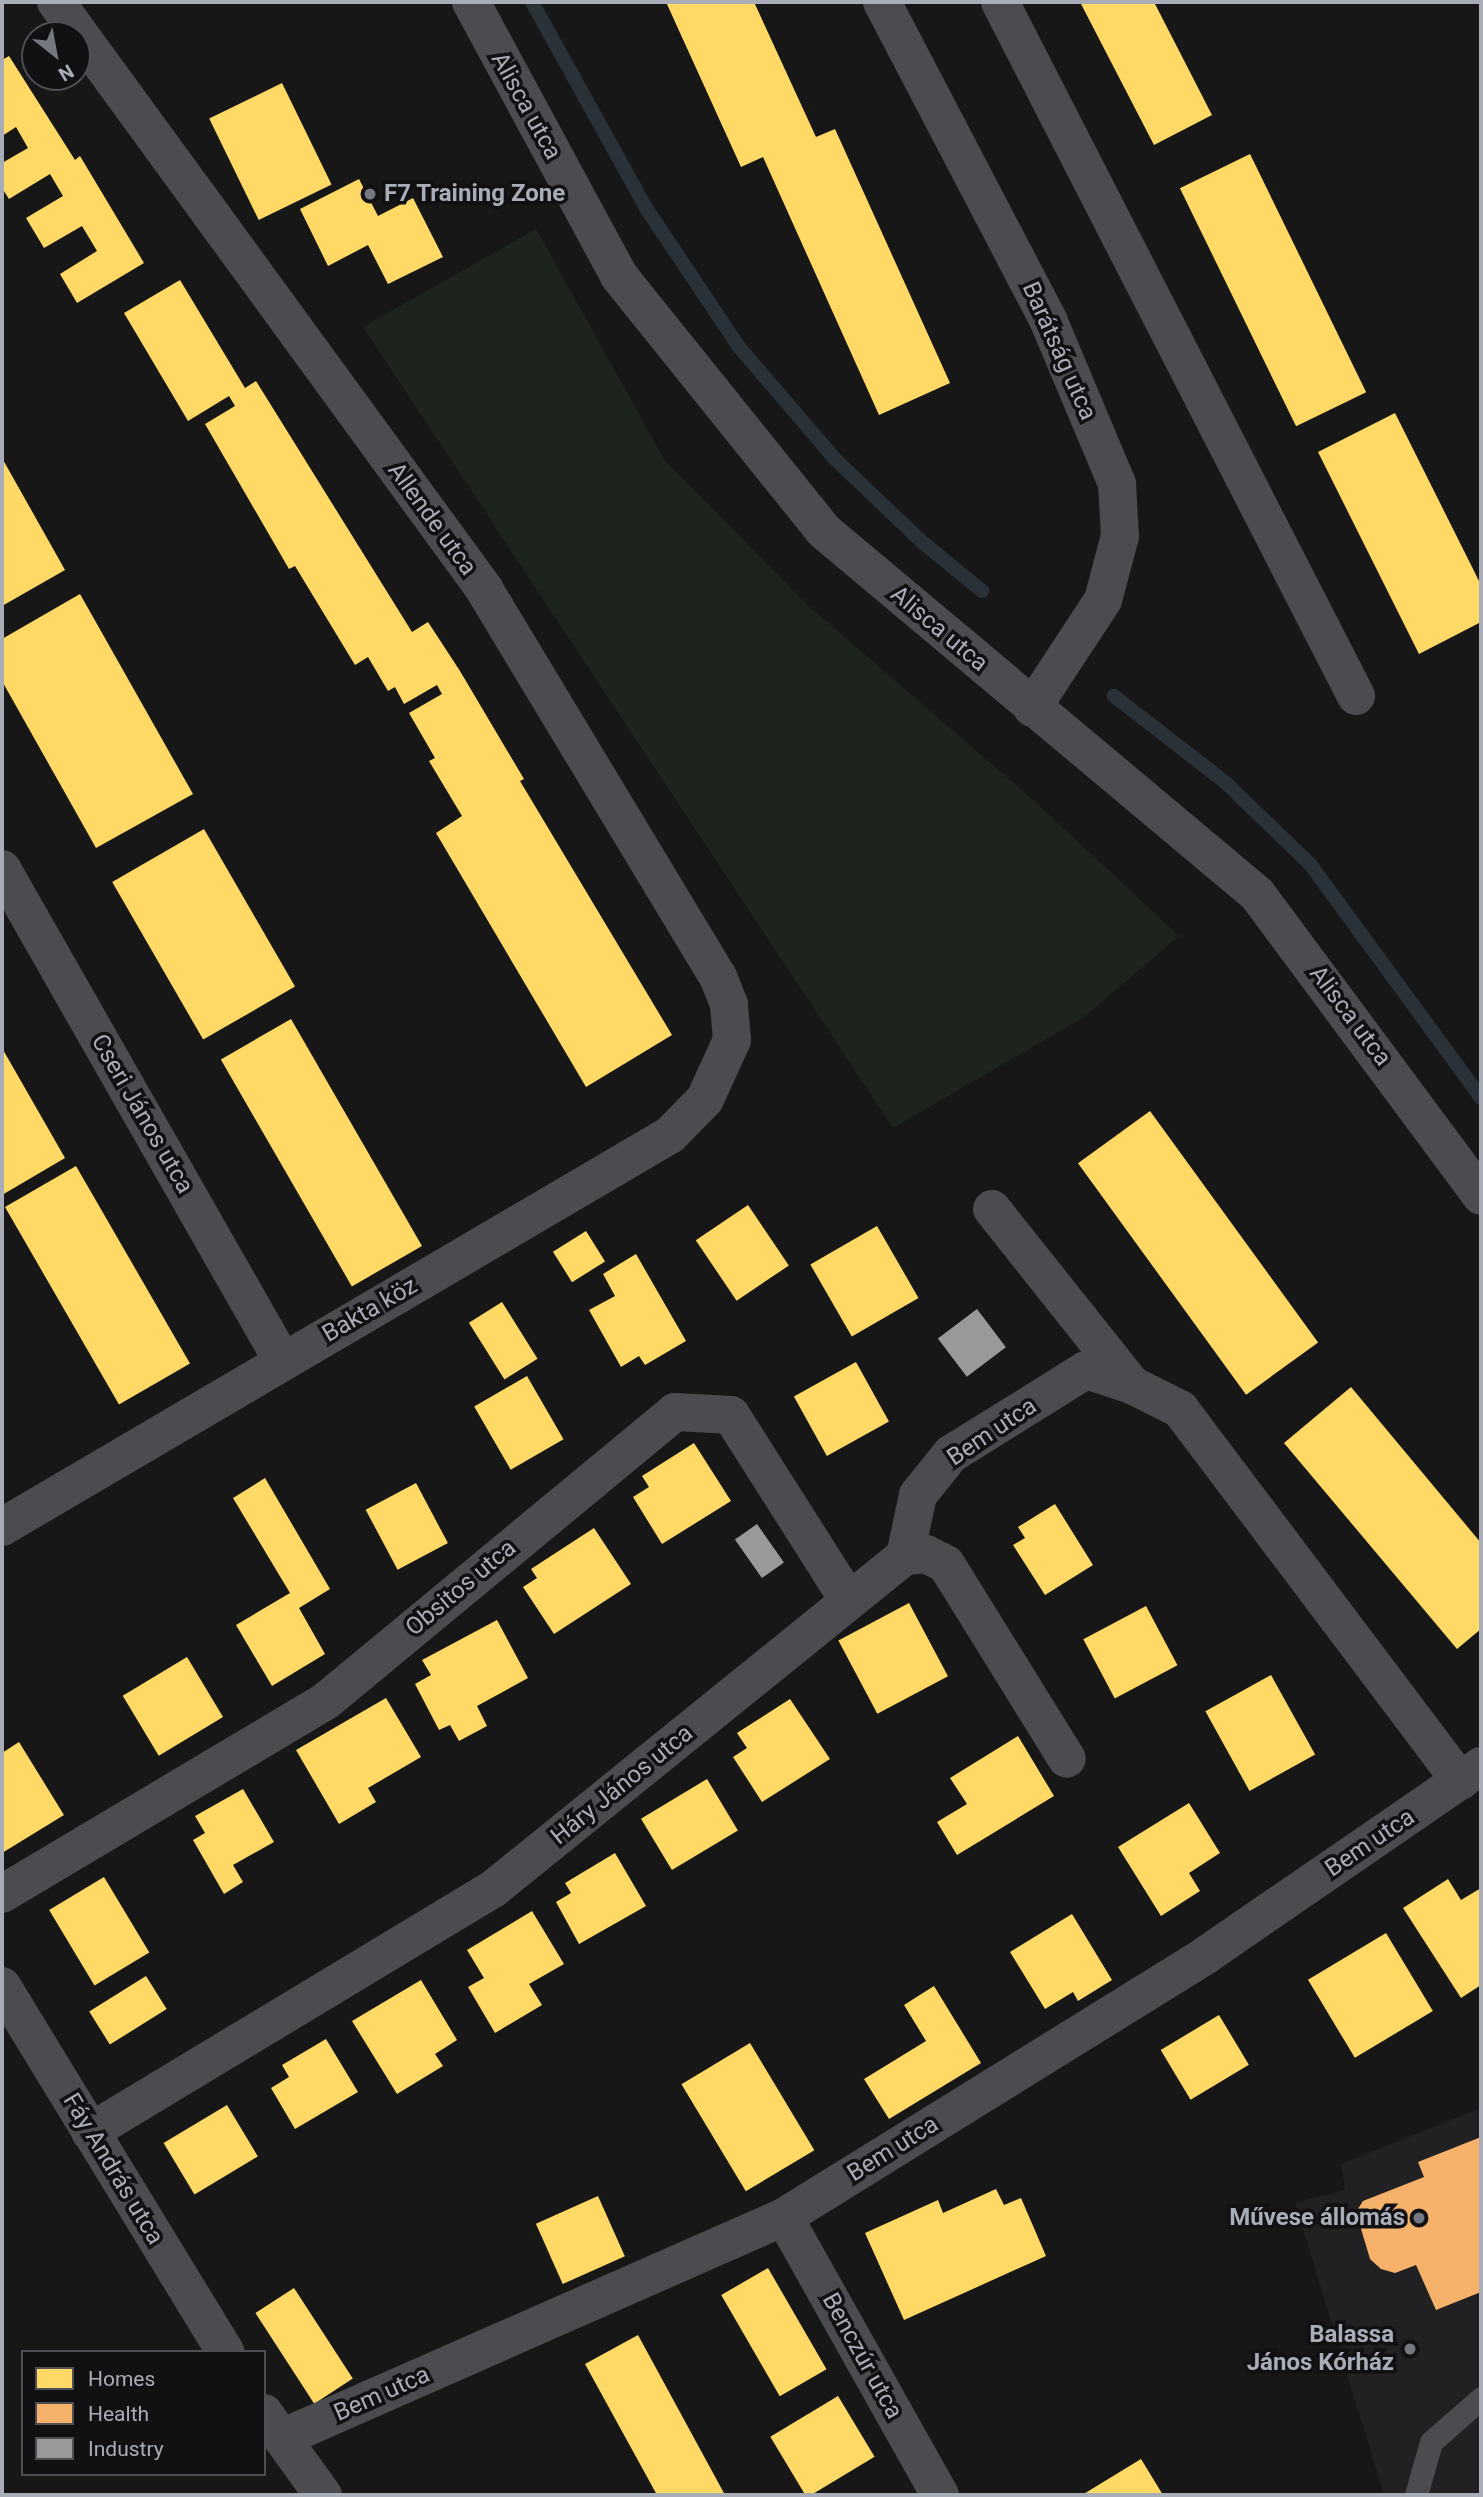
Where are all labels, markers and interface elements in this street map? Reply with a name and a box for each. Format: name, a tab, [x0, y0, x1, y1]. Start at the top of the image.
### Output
north arrow	[21, 21, 91, 91]
street label: Alisca utca	[485, 47, 567, 165]
text: N	[54, 59, 78, 86]
place label: F7 Training Zone	[384, 180, 566, 208]
marker: F7 Training Zone	[362, 186, 378, 202]
street label: Barátság utca	[1016, 277, 1102, 425]
street label: Allende utca	[381, 457, 483, 581]
street label: Alisca utca	[885, 580, 993, 678]
street label: Alisca utca	[1303, 960, 1397, 1072]
street label: Cseri János utca	[85, 1029, 199, 1199]
street label: Bakta köz	[318, 1271, 422, 1349]
street label: Bem utca	[942, 1392, 1042, 1472]
street label: Obsitos utca	[400, 1534, 522, 1642]
street label: Háry János utca	[545, 1719, 699, 1851]
street label: Bem utca	[1320, 1803, 1420, 1883]
street label: Fáy András utca	[57, 2088, 169, 2250]
street label: Bem utca	[842, 2110, 944, 2188]
place label: Művese állomás	[1229, 2204, 1405, 2232]
marker: Művese állomás	[1411, 2210, 1427, 2226]
street label: Benczúr utca	[816, 2288, 908, 2424]
place label: Balassa János Kórház	[1247, 2321, 1394, 2377]
marker: Balassa János Kórház	[1400, 2339, 1420, 2359]
legend	[21, 2350, 266, 2476]
street label: Bem utca	[330, 2360, 434, 2428]
text: Homes	[88, 2367, 155, 2391]
text: Health	[88, 2402, 149, 2426]
text: Industry	[88, 2437, 164, 2461]

